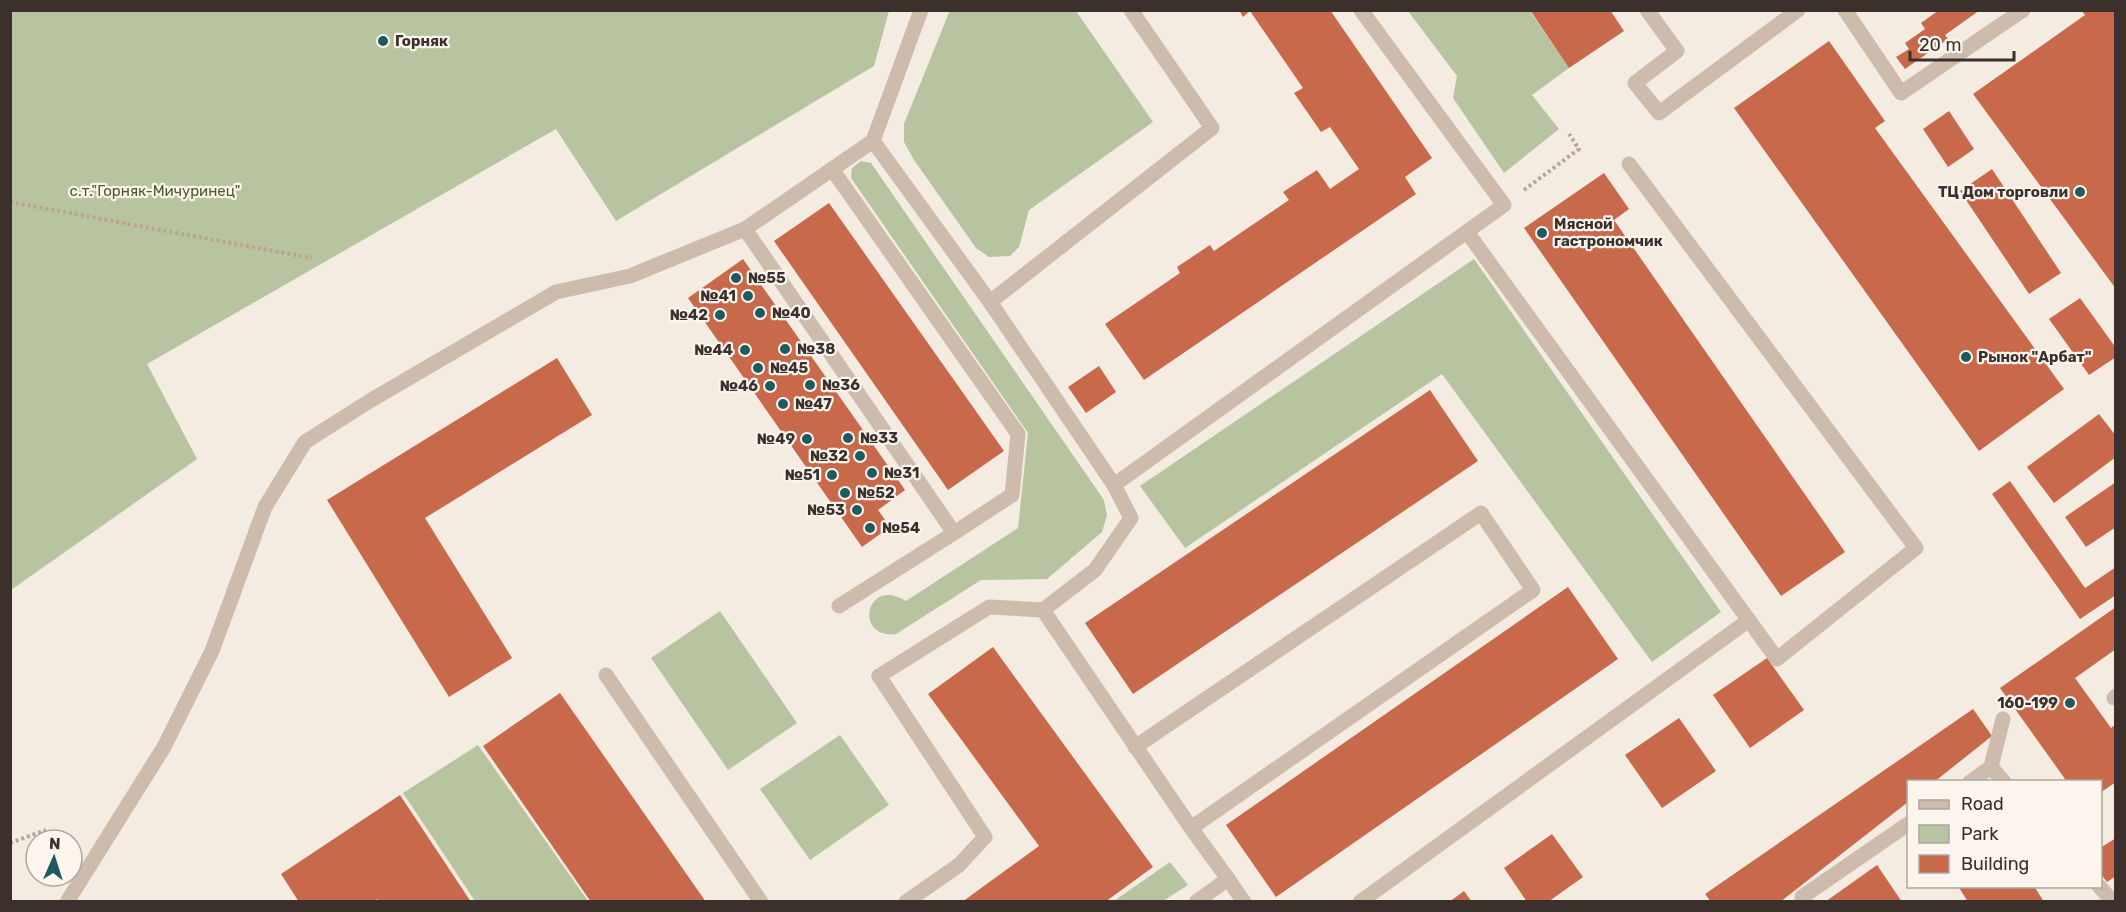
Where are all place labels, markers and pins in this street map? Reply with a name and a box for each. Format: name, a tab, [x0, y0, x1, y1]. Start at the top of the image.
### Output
place label: Горняк	[395, 32, 448, 50]
marker: Горняк	[376, 34, 390, 48]
place label: ТЦ Дом торговли	[1938, 183, 2068, 201]
marker: ТЦ Дом торговли	[2073, 185, 2087, 199]
place label: Мясной гастрономчик	[1554, 215, 1663, 250]
marker: Мясной гастрономчик	[1535, 226, 1549, 240]
place label: №55	[748, 269, 786, 287]
marker: №55	[729, 271, 743, 285]
place label: №41	[700, 287, 736, 305]
marker: №41	[741, 289, 755, 303]
place label: №40	[772, 304, 811, 322]
place label: №42	[670, 306, 708, 324]
marker: №40	[753, 306, 767, 320]
marker: №42	[713, 308, 727, 322]
place label: №38	[797, 340, 835, 358]
place label: №44	[694, 341, 733, 359]
marker: №38	[778, 342, 792, 356]
marker: №44	[738, 343, 752, 357]
place label: Рынок "Арбат"	[1978, 348, 2092, 366]
marker: Рынок "Арбат"	[1959, 350, 1973, 364]
place label: №45	[770, 359, 809, 377]
marker: №45	[751, 361, 765, 375]
place label: №36	[822, 376, 860, 394]
place label: №46	[720, 377, 758, 395]
marker: №36	[803, 378, 817, 392]
marker: №46	[763, 379, 777, 393]
place label: №47	[795, 395, 832, 413]
marker: №47	[776, 397, 790, 411]
place label: №33	[860, 429, 898, 447]
place label: №49	[757, 430, 795, 448]
marker: №33	[841, 431, 855, 445]
marker: №49	[800, 432, 814, 446]
place label: №32	[810, 447, 848, 465]
marker: №32	[853, 449, 867, 463]
place label: №31	[884, 464, 919, 482]
place label: №51	[785, 466, 820, 484]
marker: №31	[865, 466, 879, 480]
marker: №51	[825, 468, 839, 482]
place label: №52	[857, 484, 895, 502]
marker: №52	[838, 486, 852, 500]
place label: №53	[807, 501, 845, 519]
marker: №53	[850, 503, 864, 517]
place label: №54	[882, 519, 920, 537]
marker: №54	[863, 521, 877, 535]
place label: 160-199	[1997, 694, 2058, 712]
marker: 160-199	[2063, 696, 2077, 710]

